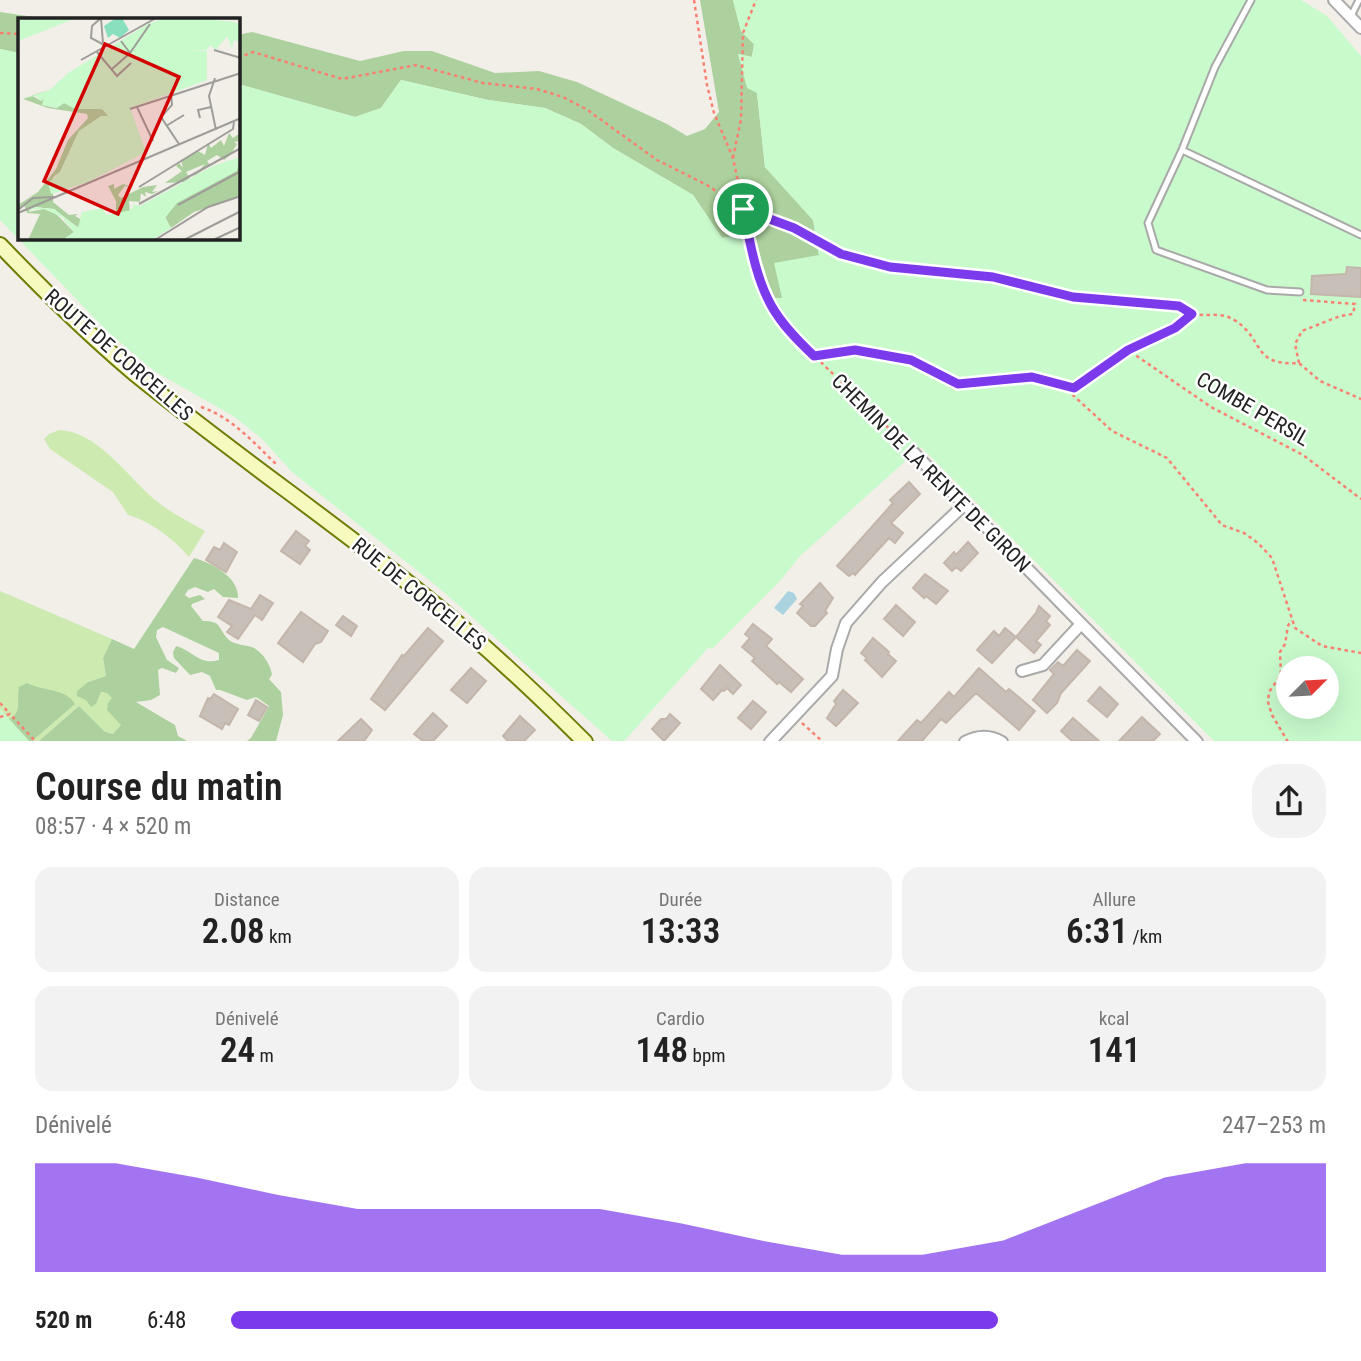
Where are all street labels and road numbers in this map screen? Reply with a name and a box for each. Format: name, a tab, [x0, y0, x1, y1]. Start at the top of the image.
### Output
street label: ROUTE DE CORCELLES	[40, 284, 198, 426]
street label: COMBE PERSIL	[1192, 367, 1314, 451]
street label: CHEMIN DE LA RENTE DE GIRON	[827, 369, 1035, 577]
street label: RUE DE CORCELLES	[347, 533, 491, 655]

